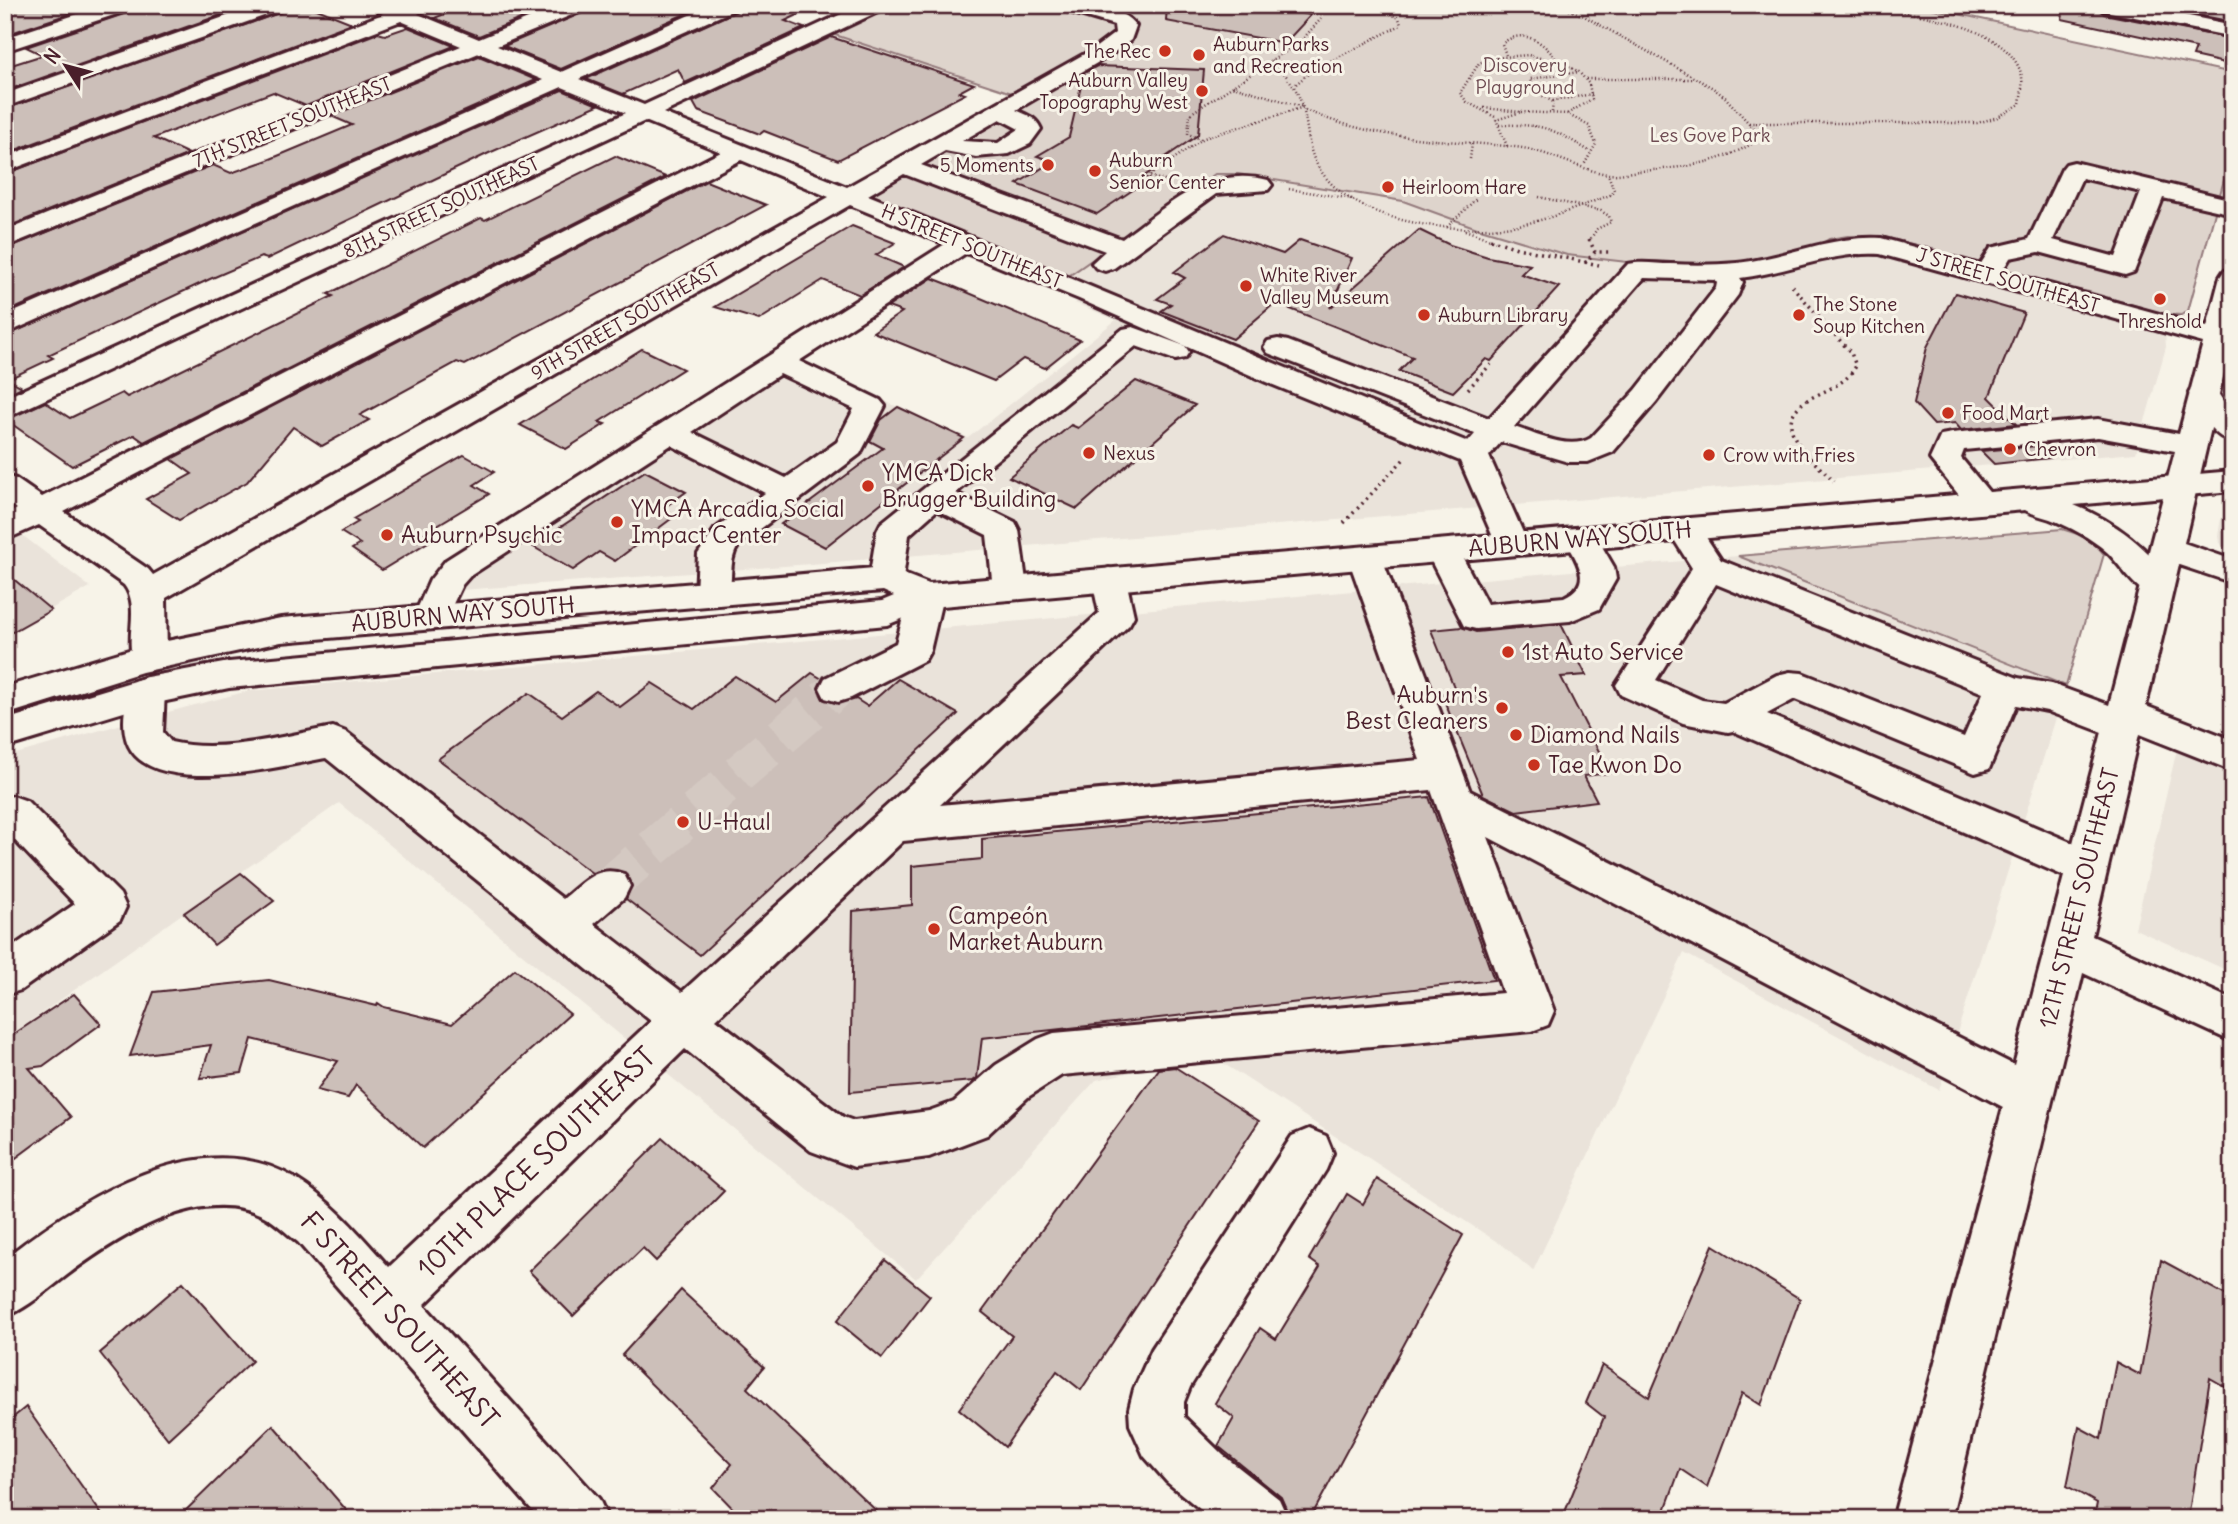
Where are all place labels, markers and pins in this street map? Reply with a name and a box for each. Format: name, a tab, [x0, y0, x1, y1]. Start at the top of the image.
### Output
place label: Auburn Parks and Recreation	[1213, 32, 1343, 78]
place label: The Rec	[1084, 39, 1151, 63]
marker: The Rec	[1157, 43, 1173, 59]
marker: Auburn Parks and Recreation	[1191, 47, 1207, 63]
place label: Auburn Valley Topography West	[1039, 68, 1188, 114]
marker: Auburn Valley Topography West	[1194, 83, 1210, 99]
place label: Auburn Senior Center	[1109, 148, 1226, 194]
place label: 5 Moments	[940, 153, 1034, 177]
marker: 5 Moments	[1040, 157, 1056, 173]
marker: Auburn Senior Center	[1087, 163, 1103, 179]
place label: Heirloom Hare	[1402, 175, 1526, 199]
marker: Heirloom Hare	[1380, 179, 1396, 195]
place label: White River Valley Museum	[1260, 263, 1389, 309]
marker: White River Valley Museum	[1238, 278, 1254, 294]
marker: Threshold	[2152, 291, 2168, 307]
place label: The Stone Soup Kitchen	[1813, 292, 1925, 338]
place label: Auburn Library	[1438, 303, 1568, 327]
marker: Auburn Library	[1416, 307, 1432, 323]
marker: The Stone Soup Kitchen	[1791, 307, 1807, 323]
place label: Threshold	[2118, 309, 2202, 333]
place label: Food Mart	[1962, 401, 2049, 425]
marker: Food Mart	[1940, 405, 1956, 421]
place label: Chevron	[2024, 437, 2096, 461]
place label: Nexus	[1103, 441, 1155, 465]
marker: Chevron	[2002, 441, 2018, 457]
place label: Crow with Fries	[1723, 443, 1855, 467]
marker: Nexus	[1081, 445, 1097, 461]
marker: Crow with Fries	[1701, 447, 1717, 463]
place label: YMCA Dick Brugger Building	[882, 458, 1056, 513]
marker: YMCA Dick Brugger Building	[860, 478, 876, 494]
place label: YMCA Arcadia Social Impact Center	[631, 494, 844, 549]
marker: YMCA Arcadia Social Impact Center	[609, 514, 625, 530]
place label: Auburn Psychic	[401, 520, 562, 549]
marker: Auburn Psychic	[379, 527, 395, 543]
place label: 1st Auto Service	[1522, 637, 1684, 666]
marker: 1st Auto Service	[1500, 644, 1516, 660]
place label: Auburn's Best Cleaners	[1345, 680, 1488, 735]
marker: Auburn's Best Cleaners	[1494, 700, 1510, 716]
place label: Diamond Nails	[1530, 720, 1680, 749]
marker: Diamond Nails	[1508, 727, 1524, 743]
place label: Tae Kwon Do	[1548, 750, 1682, 779]
marker: Tae Kwon Do	[1526, 757, 1542, 773]
place label: U-Haul	[697, 807, 771, 836]
marker: U-Haul	[675, 814, 691, 830]
place label: Campeón Market Auburn	[948, 901, 1103, 956]
marker: Campeón Market Auburn	[926, 921, 942, 937]

